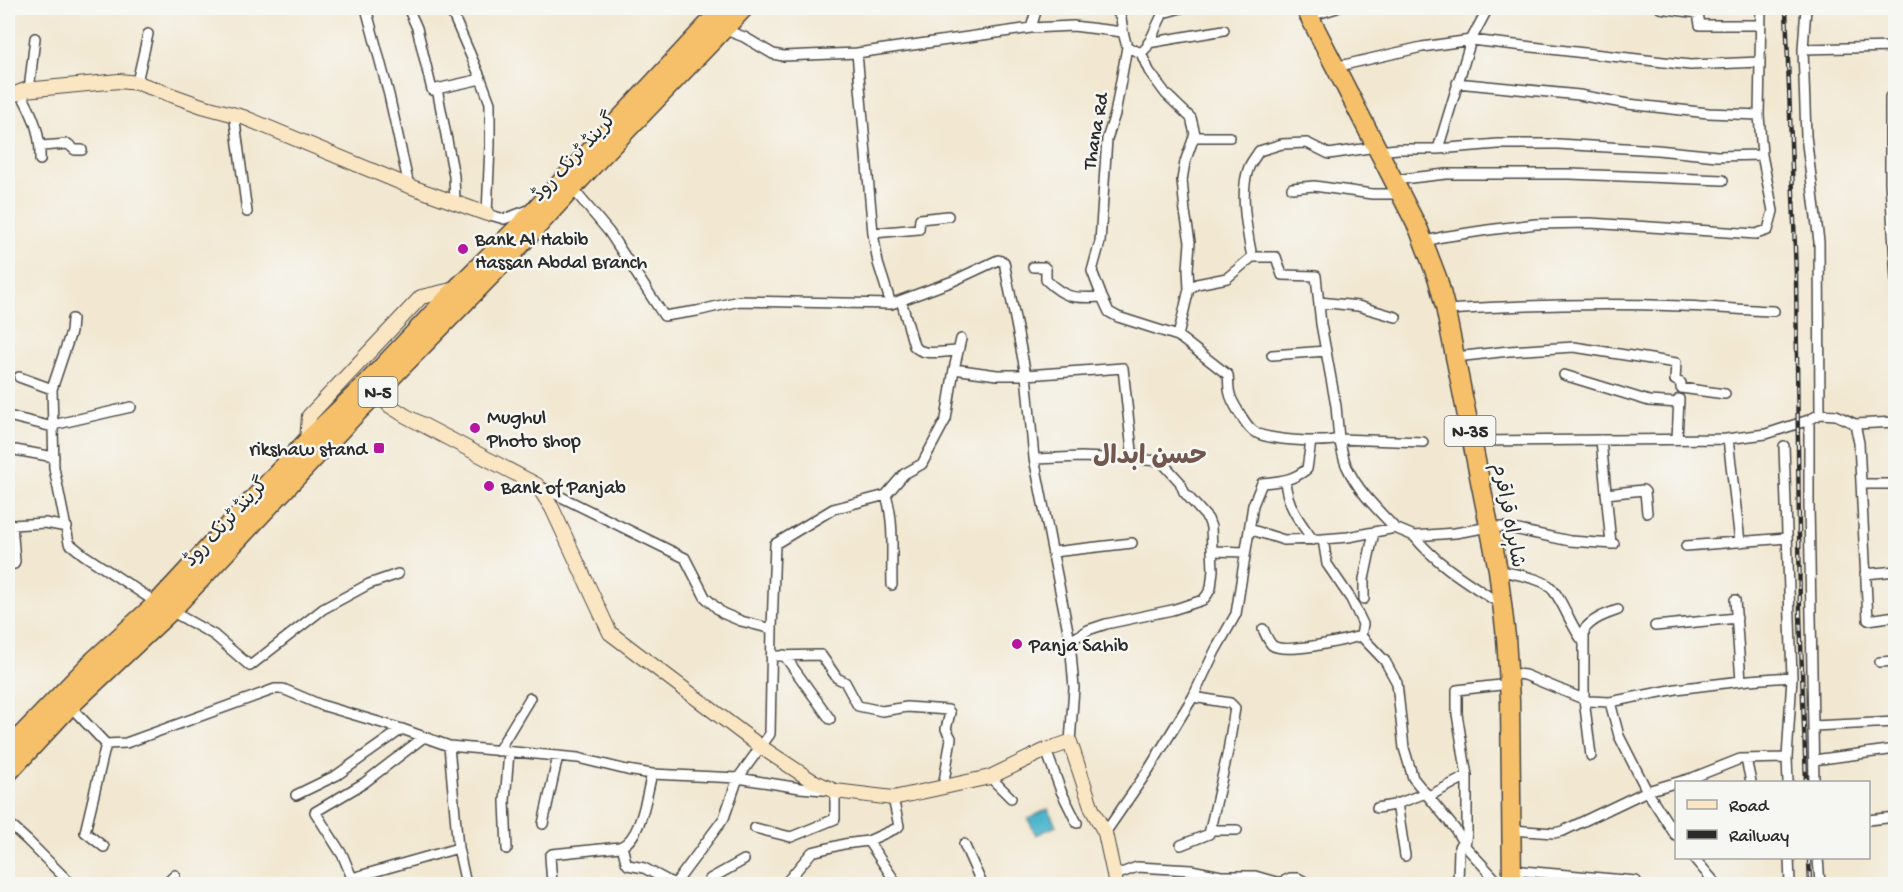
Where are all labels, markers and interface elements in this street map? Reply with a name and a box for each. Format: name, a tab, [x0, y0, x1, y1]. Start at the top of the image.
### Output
street label: Thana Rd	[1079, 89, 1116, 173]
street label: گرینڈ ٹرنک روڈ	[526, 107, 623, 208]
place label: Bank Al Habib Hassan Abdal Branch	[474, 230, 648, 276]
marker: Bank Al Habib Hassan Abdal Branch	[456, 242, 470, 256]
road number: N-5	[358, 377, 398, 407]
place label: Mughul Photo shop	[486, 408, 581, 454]
road number: N-35	[1444, 416, 1496, 446]
marker: Mughul Photo shop	[468, 421, 482, 435]
place label: rikshaw stand	[249, 440, 369, 463]
marker: rikshaw stand	[372, 441, 386, 455]
district label: حسن ابدال	[1093, 443, 1207, 474]
street label: شاہراہ قراقرم	[1484, 461, 1529, 570]
street label: گرینڈ ٹرنک روڈ	[178, 472, 275, 573]
place label: Bank of Panjab	[500, 478, 626, 501]
marker: Bank of Panjab	[482, 479, 496, 493]
place label: Panja Sahib	[1028, 636, 1129, 659]
marker: Panja Sahib	[1010, 637, 1024, 651]
legend	[1675, 781, 1870, 859]
text: Road	[1729, 797, 1770, 818]
text: Railway	[1729, 827, 1789, 848]

